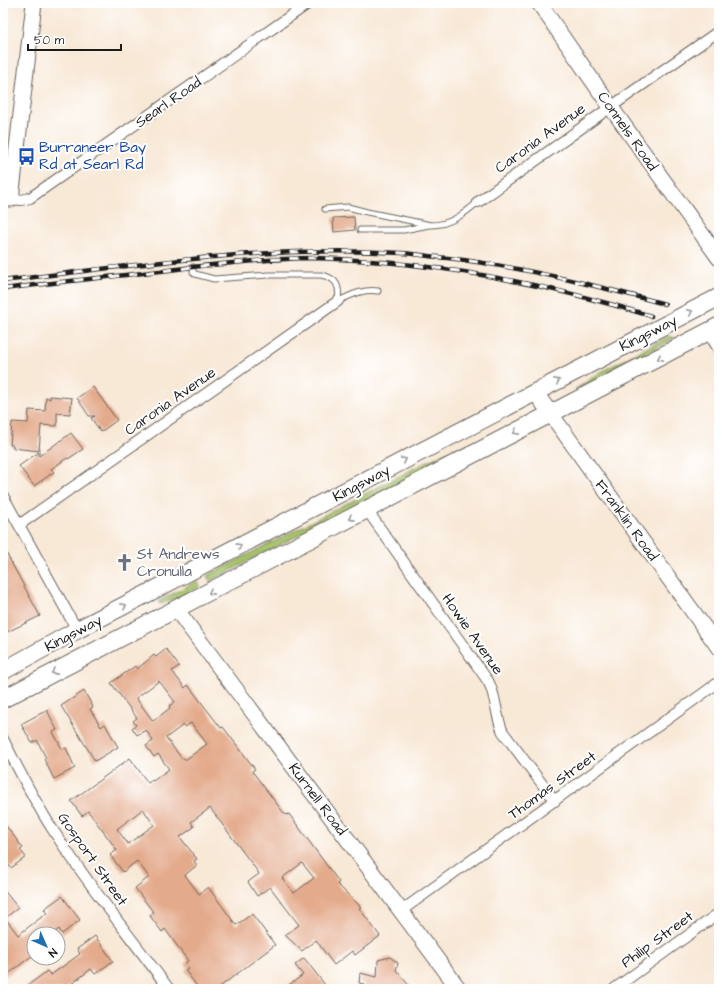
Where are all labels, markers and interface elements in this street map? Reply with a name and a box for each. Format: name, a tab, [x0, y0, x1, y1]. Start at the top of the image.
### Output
scale bar	[28, 26, 121, 52]
text: 50 m	[34, 32, 65, 49]
street label: Searl Road	[131, 72, 206, 133]
street label: Connels Road	[592, 87, 663, 175]
street label: Caronia Avenue	[491, 98, 590, 178]
place label: Burraneer Bay Rd at Searl Rd	[39, 137, 146, 175]
bus stop icon: Burraneer Bay Rd at Searl Rd	[16, 146, 36, 166]
one-way arrow	[686, 309, 694, 316]
street label: Kingsway	[616, 310, 681, 358]
one-way arrow	[657, 353, 664, 360]
street label: Caronia Avenue	[120, 362, 220, 441]
one-way arrow	[552, 378, 560, 386]
one-way arrow	[512, 428, 520, 435]
one-way arrow	[400, 458, 407, 465]
street label: Kingsway	[329, 460, 394, 508]
street label: Franklin Road	[590, 475, 663, 565]
one-way arrow	[347, 514, 355, 521]
place label: St Andrews Cronulla	[137, 544, 220, 582]
one-way arrow	[235, 544, 242, 551]
church icon: St Andrews Cronulla	[114, 553, 134, 573]
one-way arrow	[207, 587, 215, 594]
street label: Howie Avenue	[437, 589, 508, 679]
one-way arrow	[119, 603, 127, 611]
street label: Kingsway	[41, 610, 106, 658]
one-way arrow	[51, 667, 59, 675]
street label: Thomas Street	[504, 746, 601, 825]
street label: Kurnell Road	[283, 759, 352, 840]
street label: Gosport Street	[53, 808, 133, 910]
street label: Philip Street	[617, 906, 698, 973]
north arrow	[26, 926, 66, 966]
text: N	[45, 945, 60, 961]

